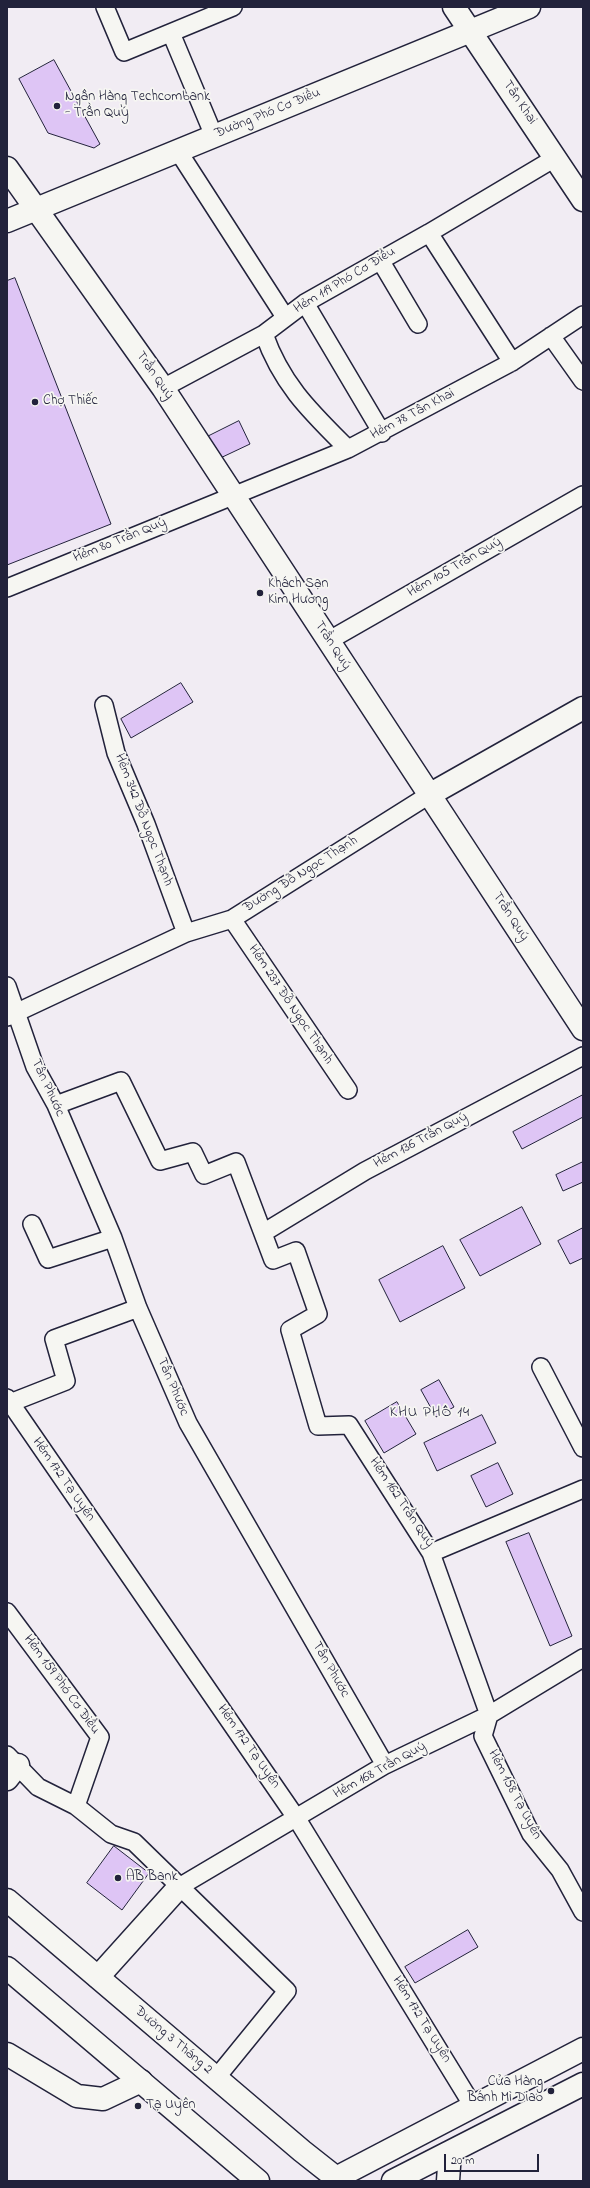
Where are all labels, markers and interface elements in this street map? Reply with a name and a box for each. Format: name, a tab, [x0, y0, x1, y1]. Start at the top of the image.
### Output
street label: Tân Khai	[498, 78, 540, 128]
street label: Đường Phó Cơ Điều	[213, 85, 323, 143]
place label: Ngân Hàng Techcombank - Trần Quý	[65, 90, 210, 122]
marker: Ngân Hàng Techcombank - Trần Quý	[52, 101, 62, 111]
street label: Hẻm 119 Phó Cơ Điều	[291, 244, 399, 318]
street label: Trần Quý	[131, 349, 177, 403]
street label: Hẻm 78 Tân Khai	[368, 386, 458, 444]
place label: Chợ Thiếc	[43, 394, 98, 410]
marker: Chợ Thiếc	[30, 397, 40, 407]
street label: Hẻm 80 Trần Quý	[71, 515, 169, 567]
street label: Hẻm 105 Trần Quý	[405, 534, 505, 602]
place label: Khách Sạn Kim Hương	[268, 577, 328, 610]
marker: Khách Sạn Kim Hương	[255, 588, 265, 598]
street label: Trần Quý	[310, 618, 354, 674]
street label: Hẻm 342 Đỗ Ngọc Thạnh	[110, 751, 176, 889]
street label: Đường Đỗ Ngọc Thạnh	[241, 833, 361, 917]
street label: Trần Quý	[488, 889, 532, 945]
street label: Hẻm 237 Đỗ Ngọc Thạnh	[244, 942, 336, 1068]
street label: Tân Phước	[26, 1057, 68, 1119]
street label: Hẻm 136 Trần Quý	[371, 1109, 471, 1173]
street label: Tân Phước	[152, 1355, 192, 1419]
district label: KHU PHỐ 14	[390, 1405, 470, 1423]
street label: Hẻm 172 Tạ Uyên	[28, 1435, 98, 1525]
street label: Hẻm 162 Trần Quý	[365, 1455, 437, 1551]
street label: Hẻm 159 Phó Cơ Điều	[19, 1632, 103, 1738]
street label: Tân Phước	[307, 1639, 353, 1701]
street label: Hẻm 172 Tạ Uyên	[213, 1702, 283, 1792]
street label: Hẻm 168 Trần Quý	[331, 1739, 429, 1803]
street label: Hẻm 158 Tạ Uyên	[483, 1747, 545, 1843]
place label: AB Bank	[126, 1870, 178, 1886]
marker: AB Bank	[113, 1873, 123, 1883]
street label: Hẻm 172 Tạ Uyên	[388, 1974, 454, 2066]
street label: Đường 3 Tháng 2	[130, 2003, 216, 2079]
place label: Cửa Hàng Bánh Mì Diao	[467, 2075, 543, 2108]
marker: Cửa Hàng Bánh Mì Diao	[546, 2086, 556, 2096]
place label: Tạ Uyên	[146, 2098, 195, 2114]
marker: Tạ Uyên	[133, 2101, 143, 2111]
scale bar	[446, 2146, 541, 2172]
text: 20 m	[451, 2152, 474, 2170]

